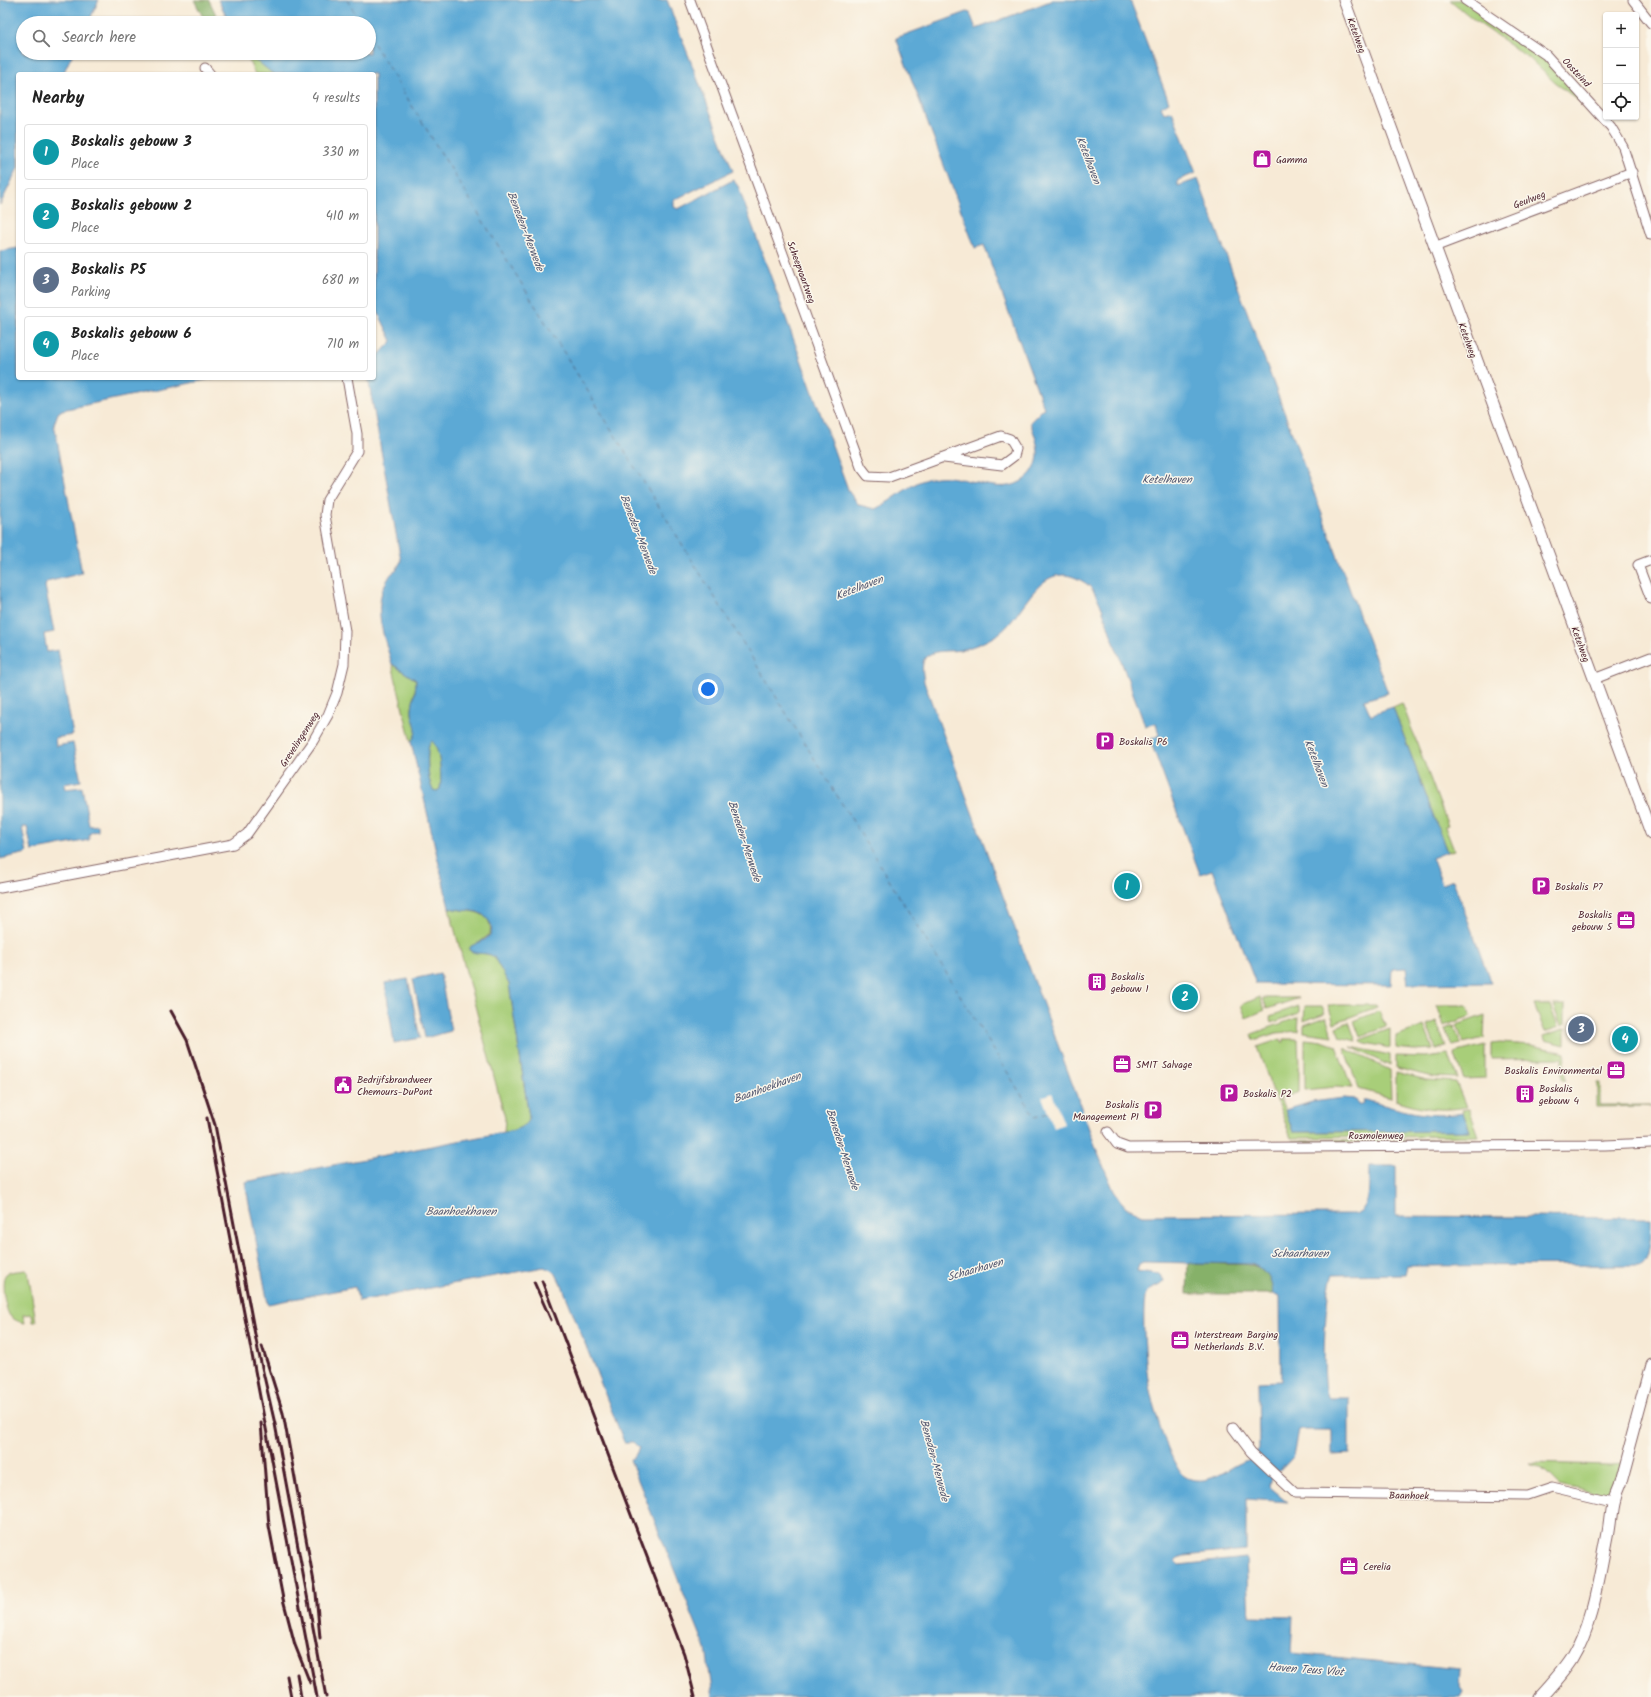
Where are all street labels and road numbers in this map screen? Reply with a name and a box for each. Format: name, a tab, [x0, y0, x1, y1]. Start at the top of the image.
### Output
street label: Ketelweg	[1342, 15, 1370, 56]
street label: Oosteind	[1558, 54, 1595, 92]
street label: Geulweg	[1511, 186, 1548, 213]
street label: Scheepvaartweg	[782, 239, 820, 306]
street label: Ketelweg	[1453, 320, 1481, 361]
street label: Ketelweg	[1566, 624, 1594, 665]
street label: Grevelingenweg	[276, 708, 324, 770]
street label: Rosmolenweg	[1348, 1128, 1404, 1144]
street label: Baanhoek	[1389, 1488, 1430, 1504]

